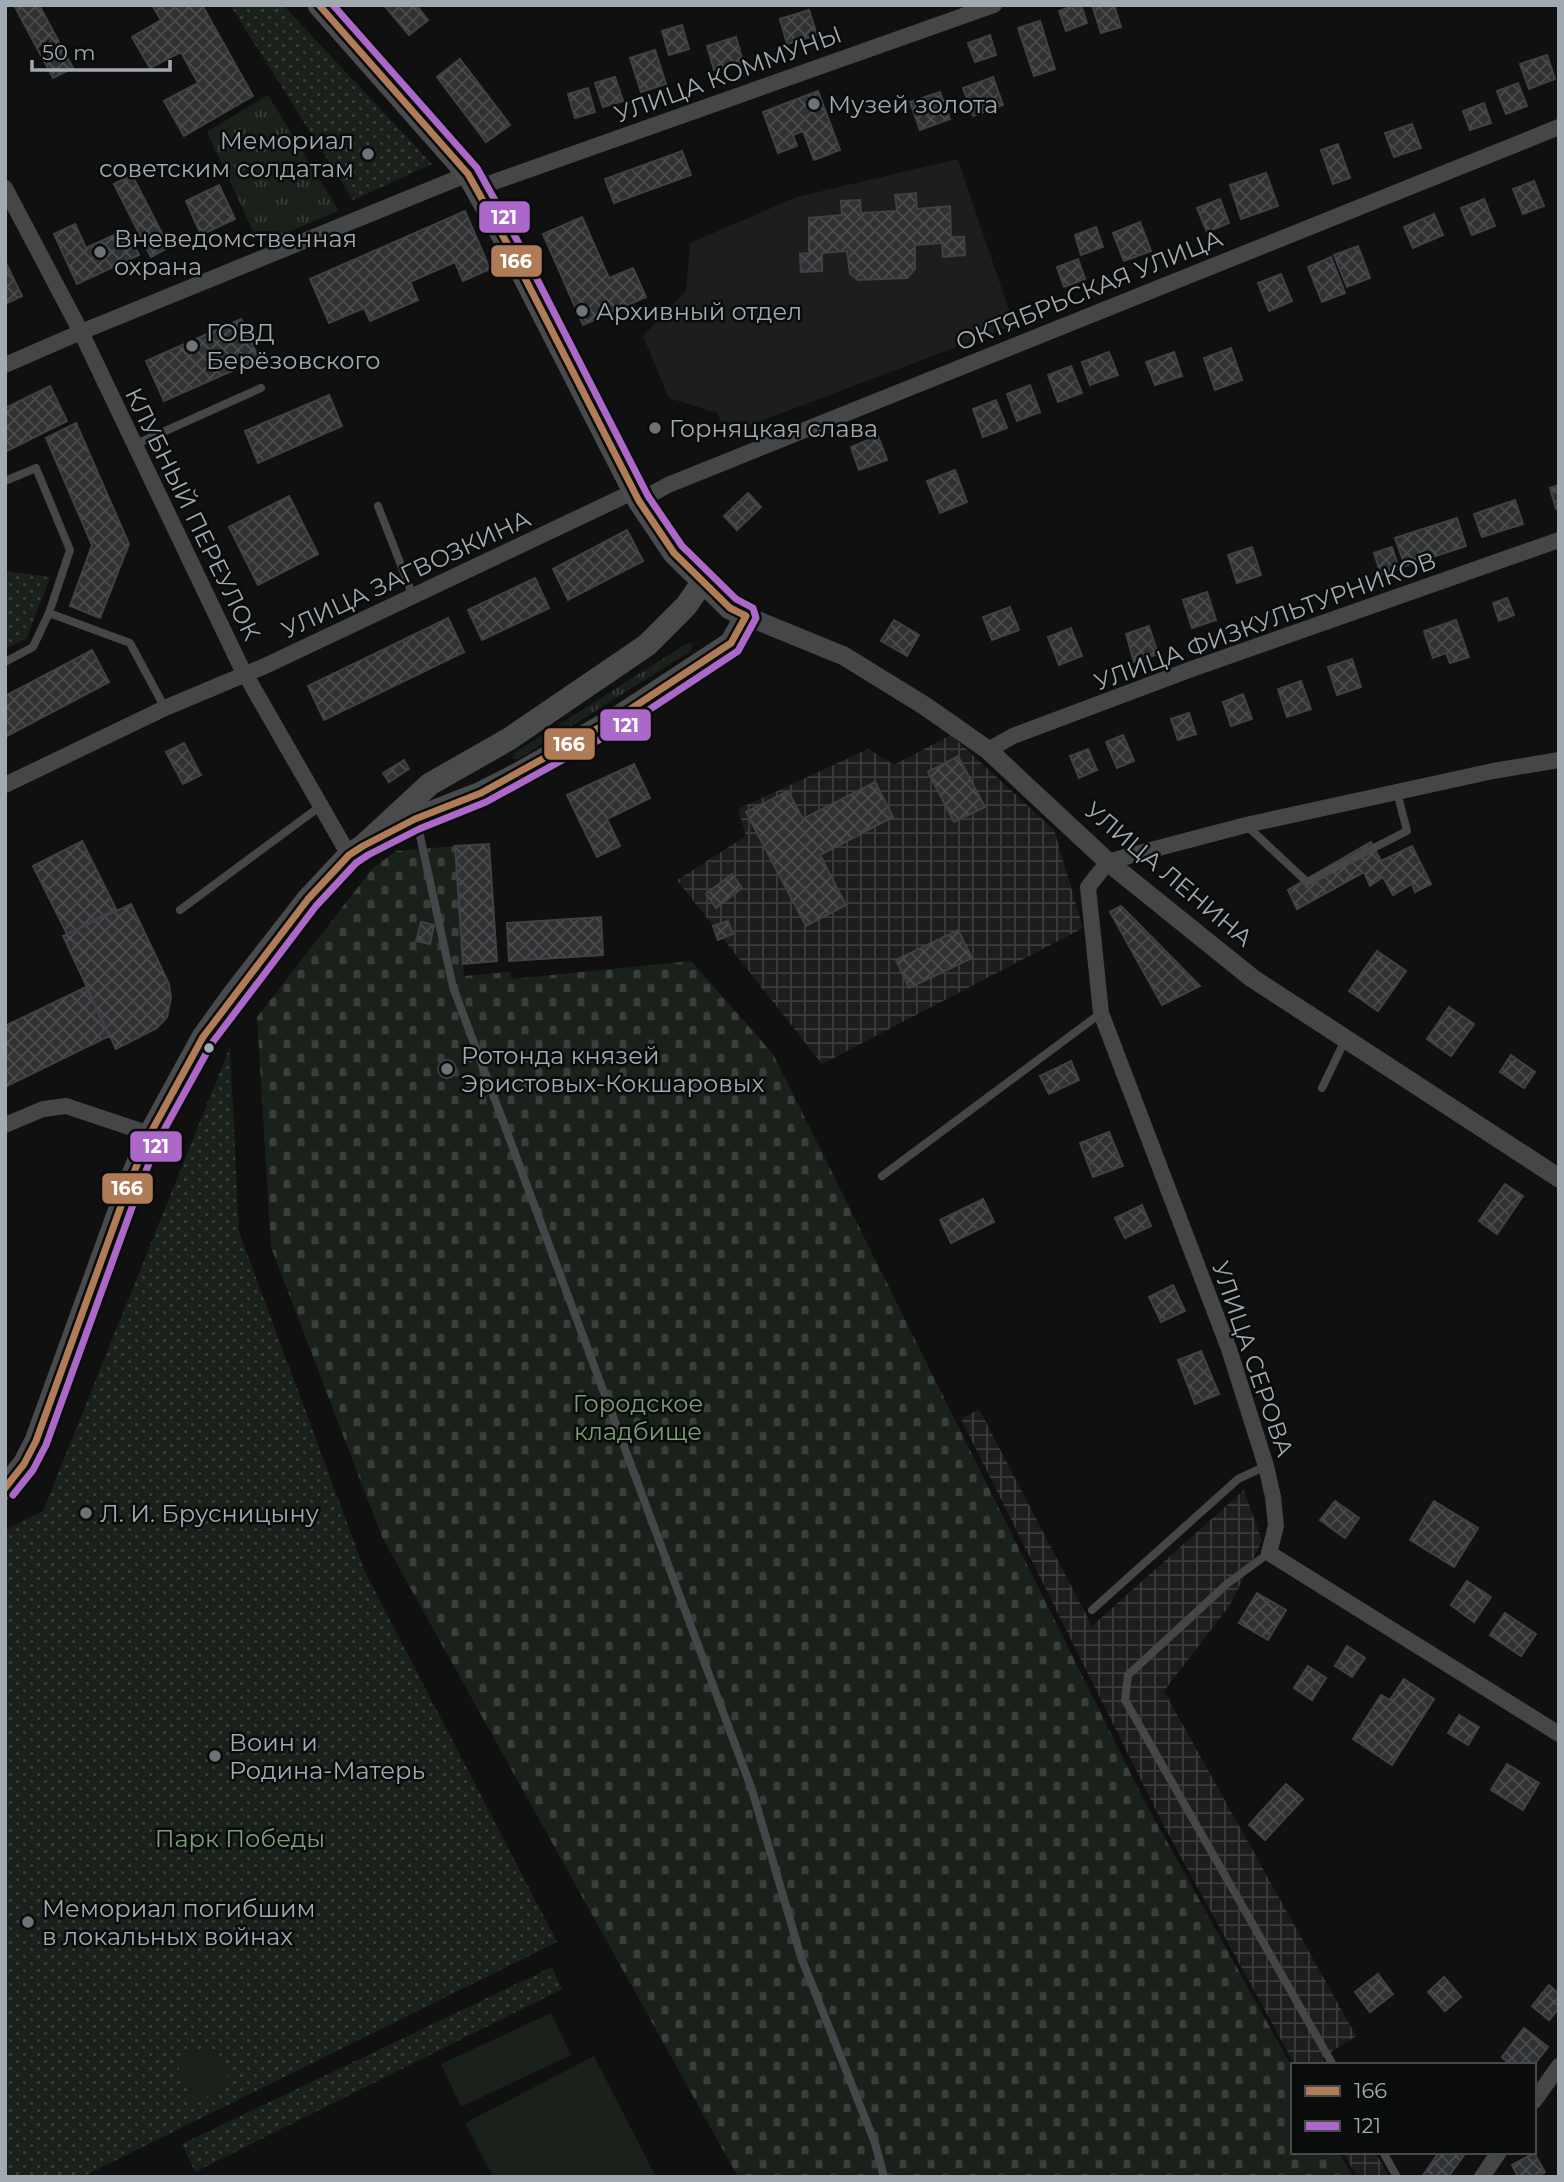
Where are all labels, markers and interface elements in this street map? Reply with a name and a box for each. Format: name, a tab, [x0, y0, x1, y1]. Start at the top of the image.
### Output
street label: УЛИЦА КОММУНЫ	[610, 19, 846, 129]
scale bar	[32, 28, 170, 72]
text: 50 m	[42, 40, 96, 65]
place label: Музей золота	[828, 90, 998, 119]
marker: Музей золота	[806, 96, 822, 112]
place label: Мемориал советским солдатам	[99, 126, 354, 183]
marker: Мемориал советским солдатам	[360, 146, 376, 162]
line badge: 121	[478, 200, 531, 234]
text: 121	[491, 206, 517, 229]
street label: ОКТЯБРЬСКАЯ УЛИЦА	[951, 223, 1227, 357]
place label: Вневедомственная охрана	[114, 224, 357, 281]
marker: Вневедомственная охрана	[92, 244, 108, 260]
line badge: 166	[490, 244, 543, 278]
text: 166	[500, 250, 532, 273]
place label: Архивный отдел	[596, 297, 802, 326]
marker: Архивный отдел	[574, 303, 590, 319]
place label: ГОВД Берёзовского	[206, 318, 381, 375]
marker: ГОВД Берёзовского	[184, 338, 200, 354]
street label: КЛУБНЫЙ ПЕРЕУЛОК	[119, 383, 267, 645]
place label: Горняцкая слава	[669, 414, 878, 443]
marker: Горняцкая слава	[647, 420, 663, 436]
street label: УЛИЦА ЗАГВОЗКИНА	[277, 503, 535, 644]
street label: УЛИЦА ФИЗКУЛЬТУРНИКОВ	[1090, 546, 1440, 696]
line badge: 121	[599, 708, 652, 742]
text: 121	[613, 714, 639, 737]
line badge: 166	[543, 727, 596, 761]
text: 166	[553, 733, 585, 756]
street label: УЛИЦА ЛЕНИНА	[1079, 795, 1259, 953]
unlabelled marker	[202, 1041, 216, 1055]
place label: Ротонда князей Эристовых-Кокшаровых	[461, 1041, 765, 1098]
marker: Ротонда князей Эристовых-Кокшаровых	[439, 1061, 455, 1077]
line badge: 121	[129, 1130, 183, 1163]
text: 121	[143, 1135, 169, 1158]
line badge: 166	[101, 1172, 154, 1205]
text: 166	[111, 1177, 143, 1200]
street label: УЛИЦА СЕРОВА	[1206, 1258, 1300, 1461]
park label: Городское кладбище	[573, 1389, 703, 1446]
place label: Л. И. Брусницыну	[100, 1499, 320, 1528]
marker: Л. И. Брусницыну	[78, 1505, 94, 1521]
place label: Воин и Родина-Матерь	[229, 1728, 425, 1785]
marker: Воин и Родина-Матерь	[207, 1748, 223, 1764]
park label: Парк Победы	[155, 1824, 325, 1853]
place label: Мемориал погибшим в локальных войнах	[42, 1894, 316, 1951]
marker: Мемориал погибшим в локальных войнах	[20, 1914, 36, 1930]
legend	[1291, 2063, 1536, 2154]
text: 166	[1354, 2078, 1387, 2103]
text: 121	[1354, 2113, 1381, 2138]

